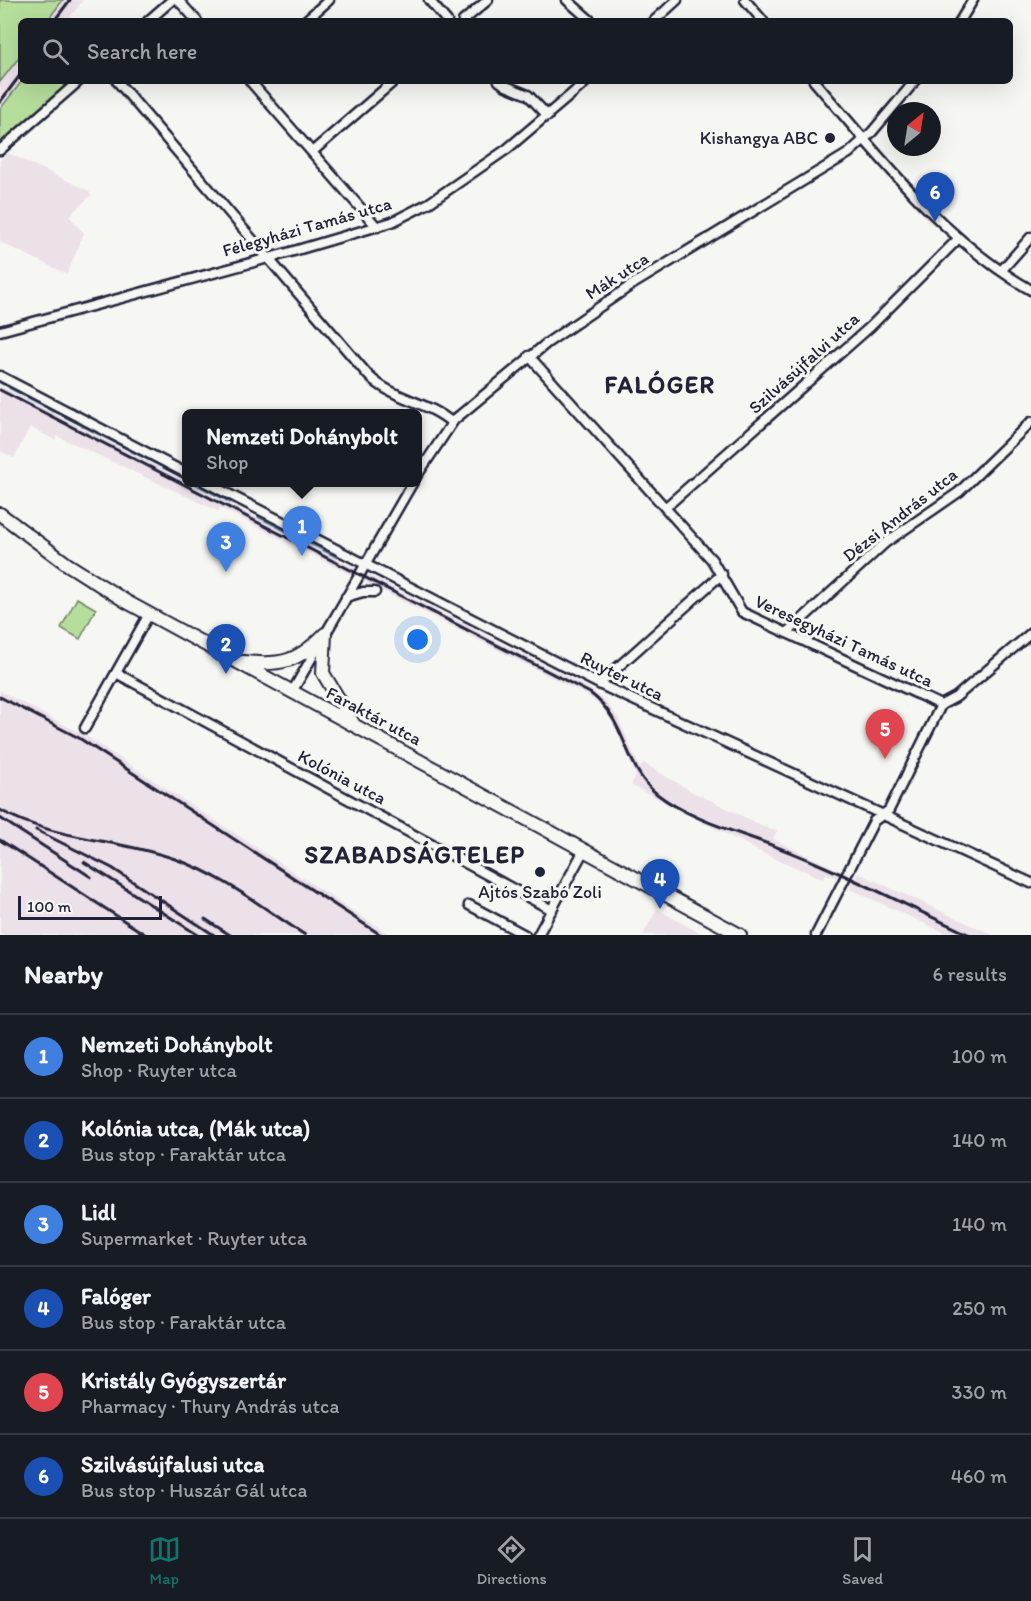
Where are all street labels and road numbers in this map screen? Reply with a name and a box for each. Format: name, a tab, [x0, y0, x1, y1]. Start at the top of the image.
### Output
street label: Félegyházi Tamás utca	[220, 192, 394, 262]
street label: Mák utca	[581, 247, 653, 305]
street label: Szilvásújfalvi utca	[744, 307, 864, 418]
street label: Dézsi András utca	[838, 463, 962, 567]
street label: Veresegyházi Tamás utca	[751, 590, 937, 692]
street label: Ruyter utca	[577, 646, 668, 706]
street label: Faraktár utca	[322, 682, 426, 751]
street label: Kolónia utca	[294, 745, 390, 809]

